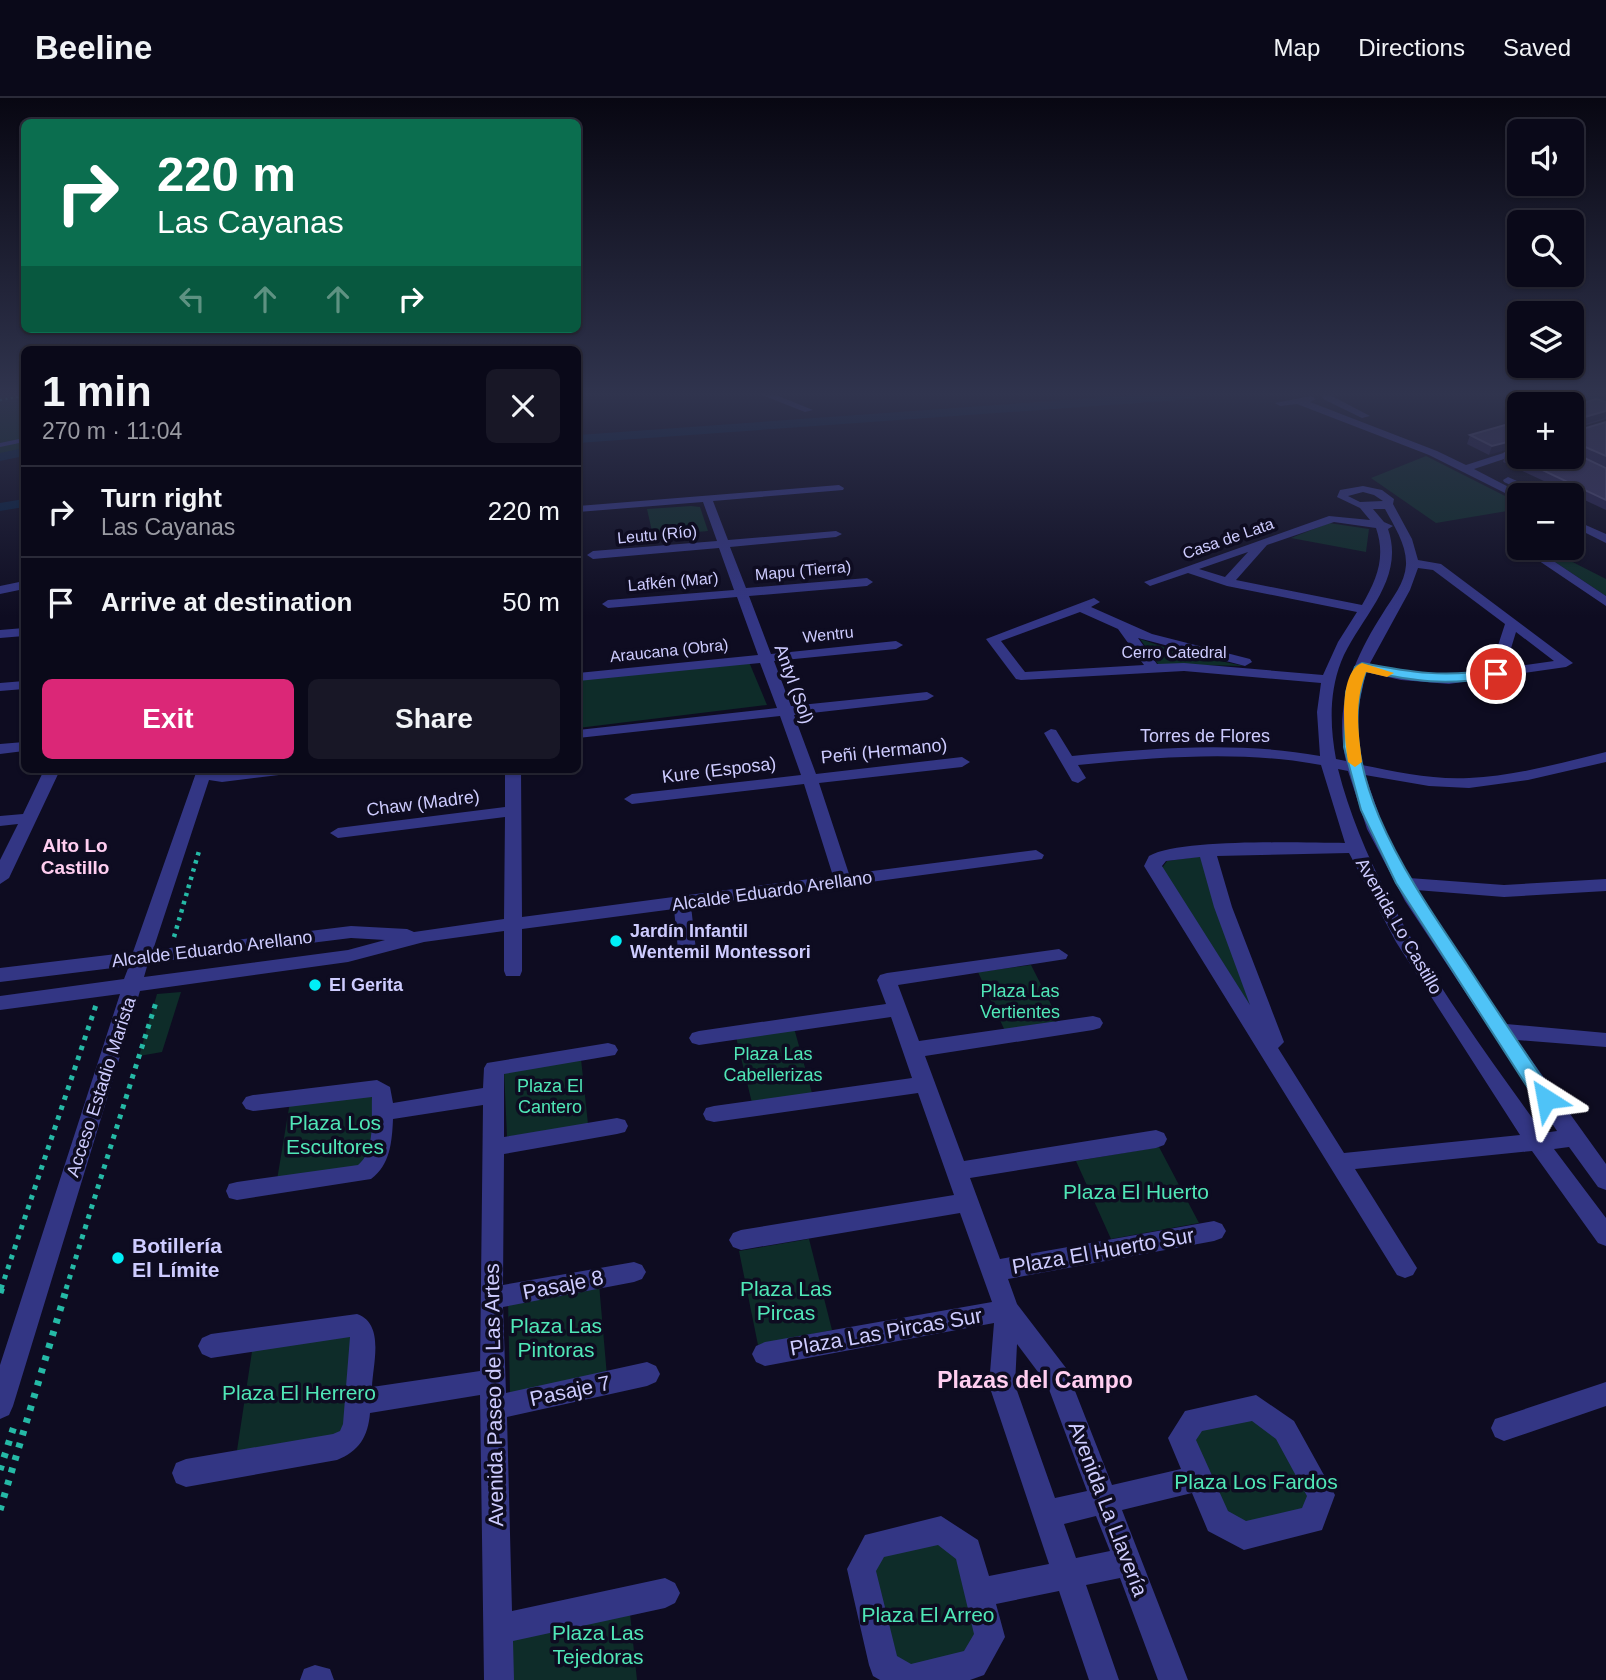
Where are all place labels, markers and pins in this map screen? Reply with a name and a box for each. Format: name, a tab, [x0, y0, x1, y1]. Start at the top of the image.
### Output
pin	[1466, 644, 1526, 704]
place label: Jardín Infantil Wentemil Montessori	[630, 921, 811, 962]
marker: Jardín Infantil Wentemil Montessori	[608, 933, 624, 949]
place label: El Gerita	[329, 975, 404, 995]
marker: El Gerita	[307, 977, 323, 993]
place label: Botillería El Límite	[132, 1234, 222, 1281]
marker: Botillería El Límite	[110, 1250, 126, 1266]

